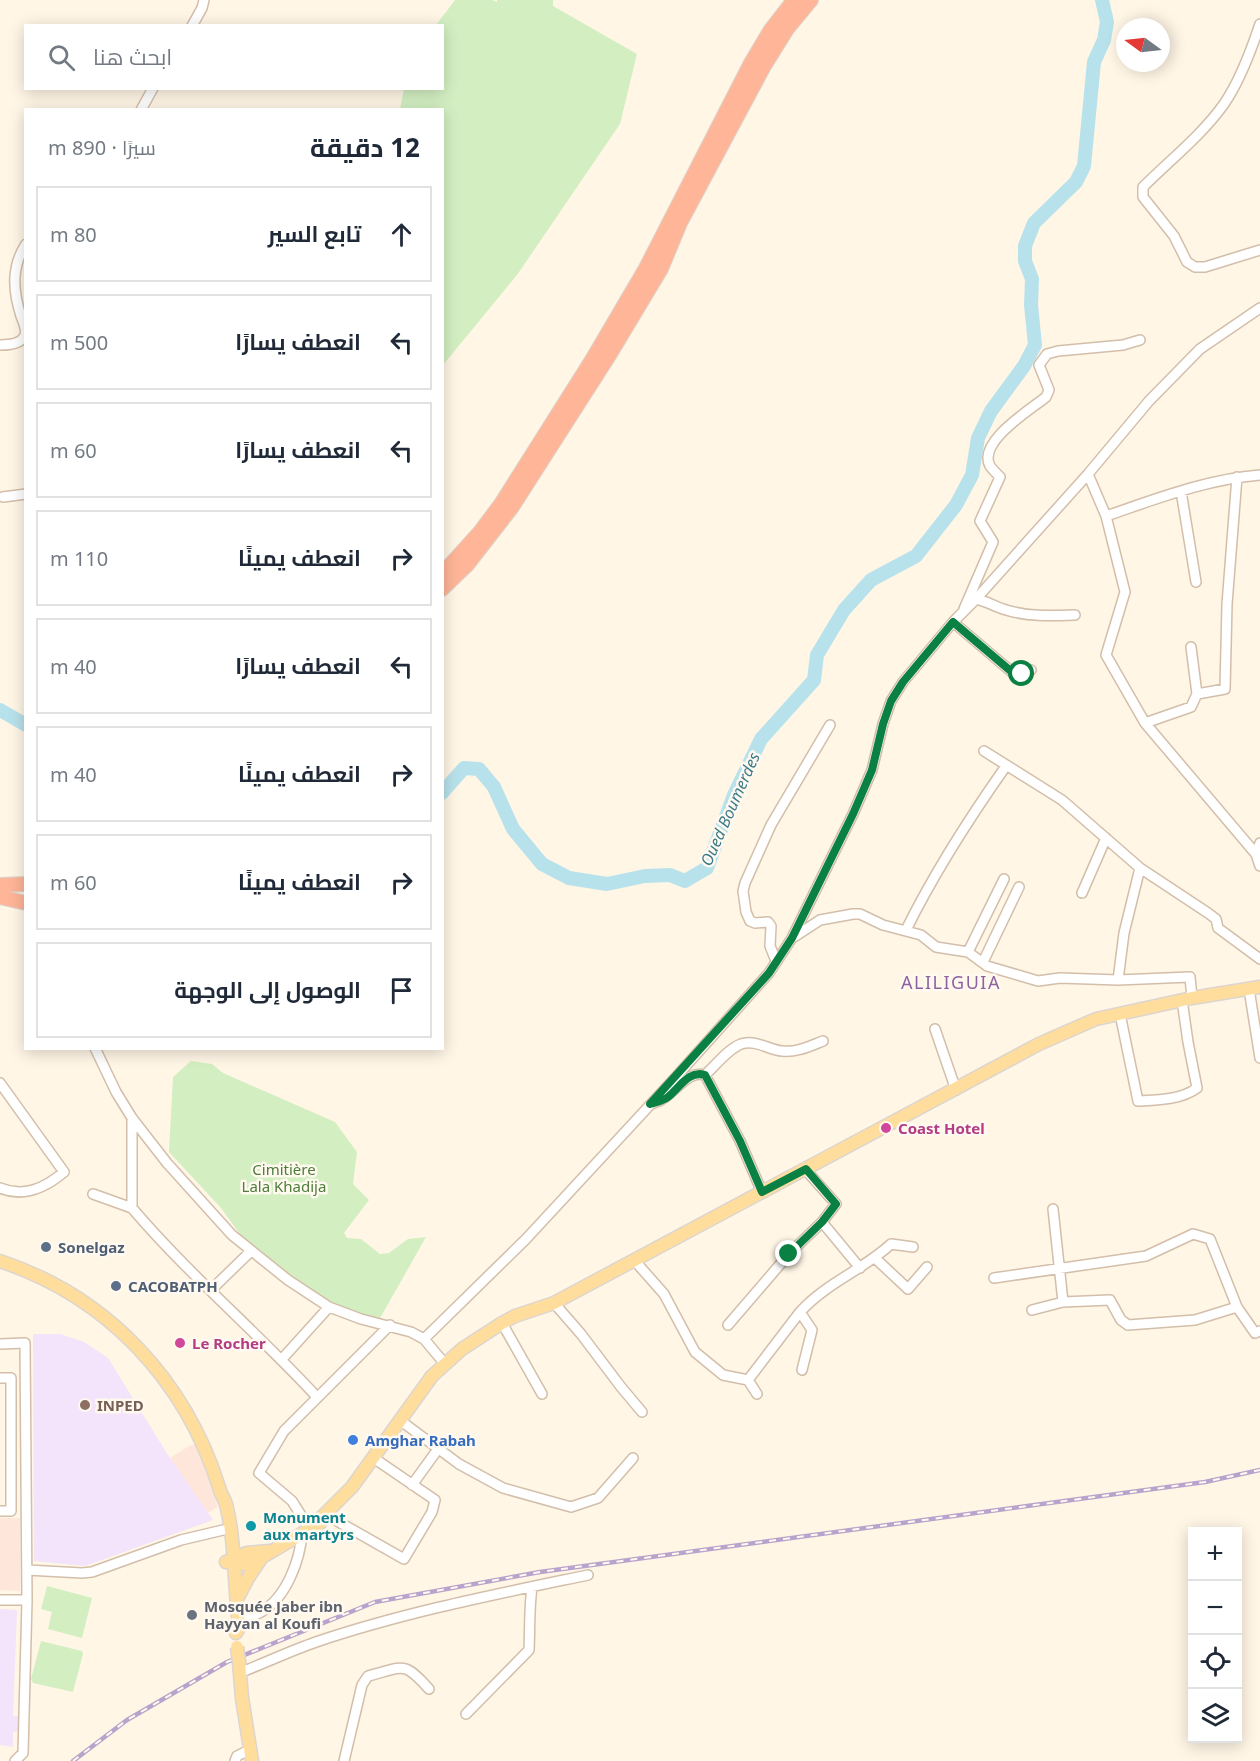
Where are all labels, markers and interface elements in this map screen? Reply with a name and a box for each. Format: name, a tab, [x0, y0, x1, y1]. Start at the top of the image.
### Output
north arrow	[1116, 18, 1170, 72]
search box	[24, 24, 444, 90]
icon: search	[45, 41, 78, 74]
text: ابحث هنا	[93, 41, 172, 71]
text: 12 دقيقة	[310, 129, 420, 165]
text: سيرًا · 890 m	[48, 134, 156, 161]
text: تابع السير	[268, 218, 361, 248]
icon: ahead	[385, 218, 418, 251]
text: 80 m	[50, 221, 97, 248]
text: انعطف يسارًا	[235, 326, 361, 356]
icon: left	[385, 326, 418, 359]
text: 500 m	[50, 329, 108, 356]
text: انعطف يسارًا	[235, 434, 361, 464]
icon: left	[385, 434, 418, 467]
text: 60 m	[50, 437, 97, 464]
text: انعطف يمينًا	[238, 542, 361, 572]
icon: right	[385, 542, 418, 575]
text: 110 m	[50, 545, 108, 572]
text: انعطف يسارًا	[235, 650, 361, 680]
icon: left	[385, 650, 418, 683]
text: 40 m	[50, 653, 97, 680]
route start	[1008, 660, 1034, 686]
water label: Oued Boumerdes	[695, 749, 765, 869]
text: انعطف يمينًا	[238, 758, 361, 788]
icon: right	[385, 758, 418, 791]
text: 40 m	[50, 761, 97, 788]
text: انعطف يمينًا	[238, 866, 361, 896]
icon: right	[385, 866, 418, 899]
text: 60 m	[50, 869, 97, 896]
district label: ALILIGUIA	[901, 970, 1001, 994]
text: الوصول إلى الوجهة	[174, 974, 361, 1004]
icon: arrive	[385, 974, 418, 1007]
place label: Coast Hotel	[898, 1118, 985, 1138]
marker: Coast Hotel	[879, 1121, 893, 1135]
park label: Cimitière Lala Khadija	[242, 1159, 326, 1196]
place label: Sonelgaz	[58, 1237, 125, 1257]
marker: Sonelgaz	[39, 1240, 53, 1254]
route end	[775, 1240, 801, 1266]
place label: CACOBATPH	[128, 1276, 218, 1296]
marker: CACOBATPH	[109, 1279, 123, 1293]
place label: Le Rocher	[192, 1333, 266, 1353]
marker: Le Rocher	[173, 1336, 187, 1350]
place label: INPED	[97, 1395, 144, 1415]
marker: INPED	[78, 1398, 92, 1412]
place label: Amghar Rabah	[365, 1430, 476, 1450]
marker: Amghar Rabah	[346, 1433, 360, 1447]
place label: Monument aux martyrs	[263, 1507, 354, 1544]
marker: Monument aux martyrs	[244, 1519, 258, 1533]
map controls	[1188, 1527, 1242, 1743]
button: +	[1188, 1527, 1242, 1581]
button: −	[1188, 1581, 1242, 1635]
place label: Mosquée Jaber ibn Hayyan al Koufi	[204, 1596, 343, 1633]
marker: Mosquée Jaber ibn Hayyan al Koufi	[185, 1608, 199, 1622]
button: locate	[1188, 1635, 1242, 1689]
button: layers	[1188, 1689, 1242, 1743]

